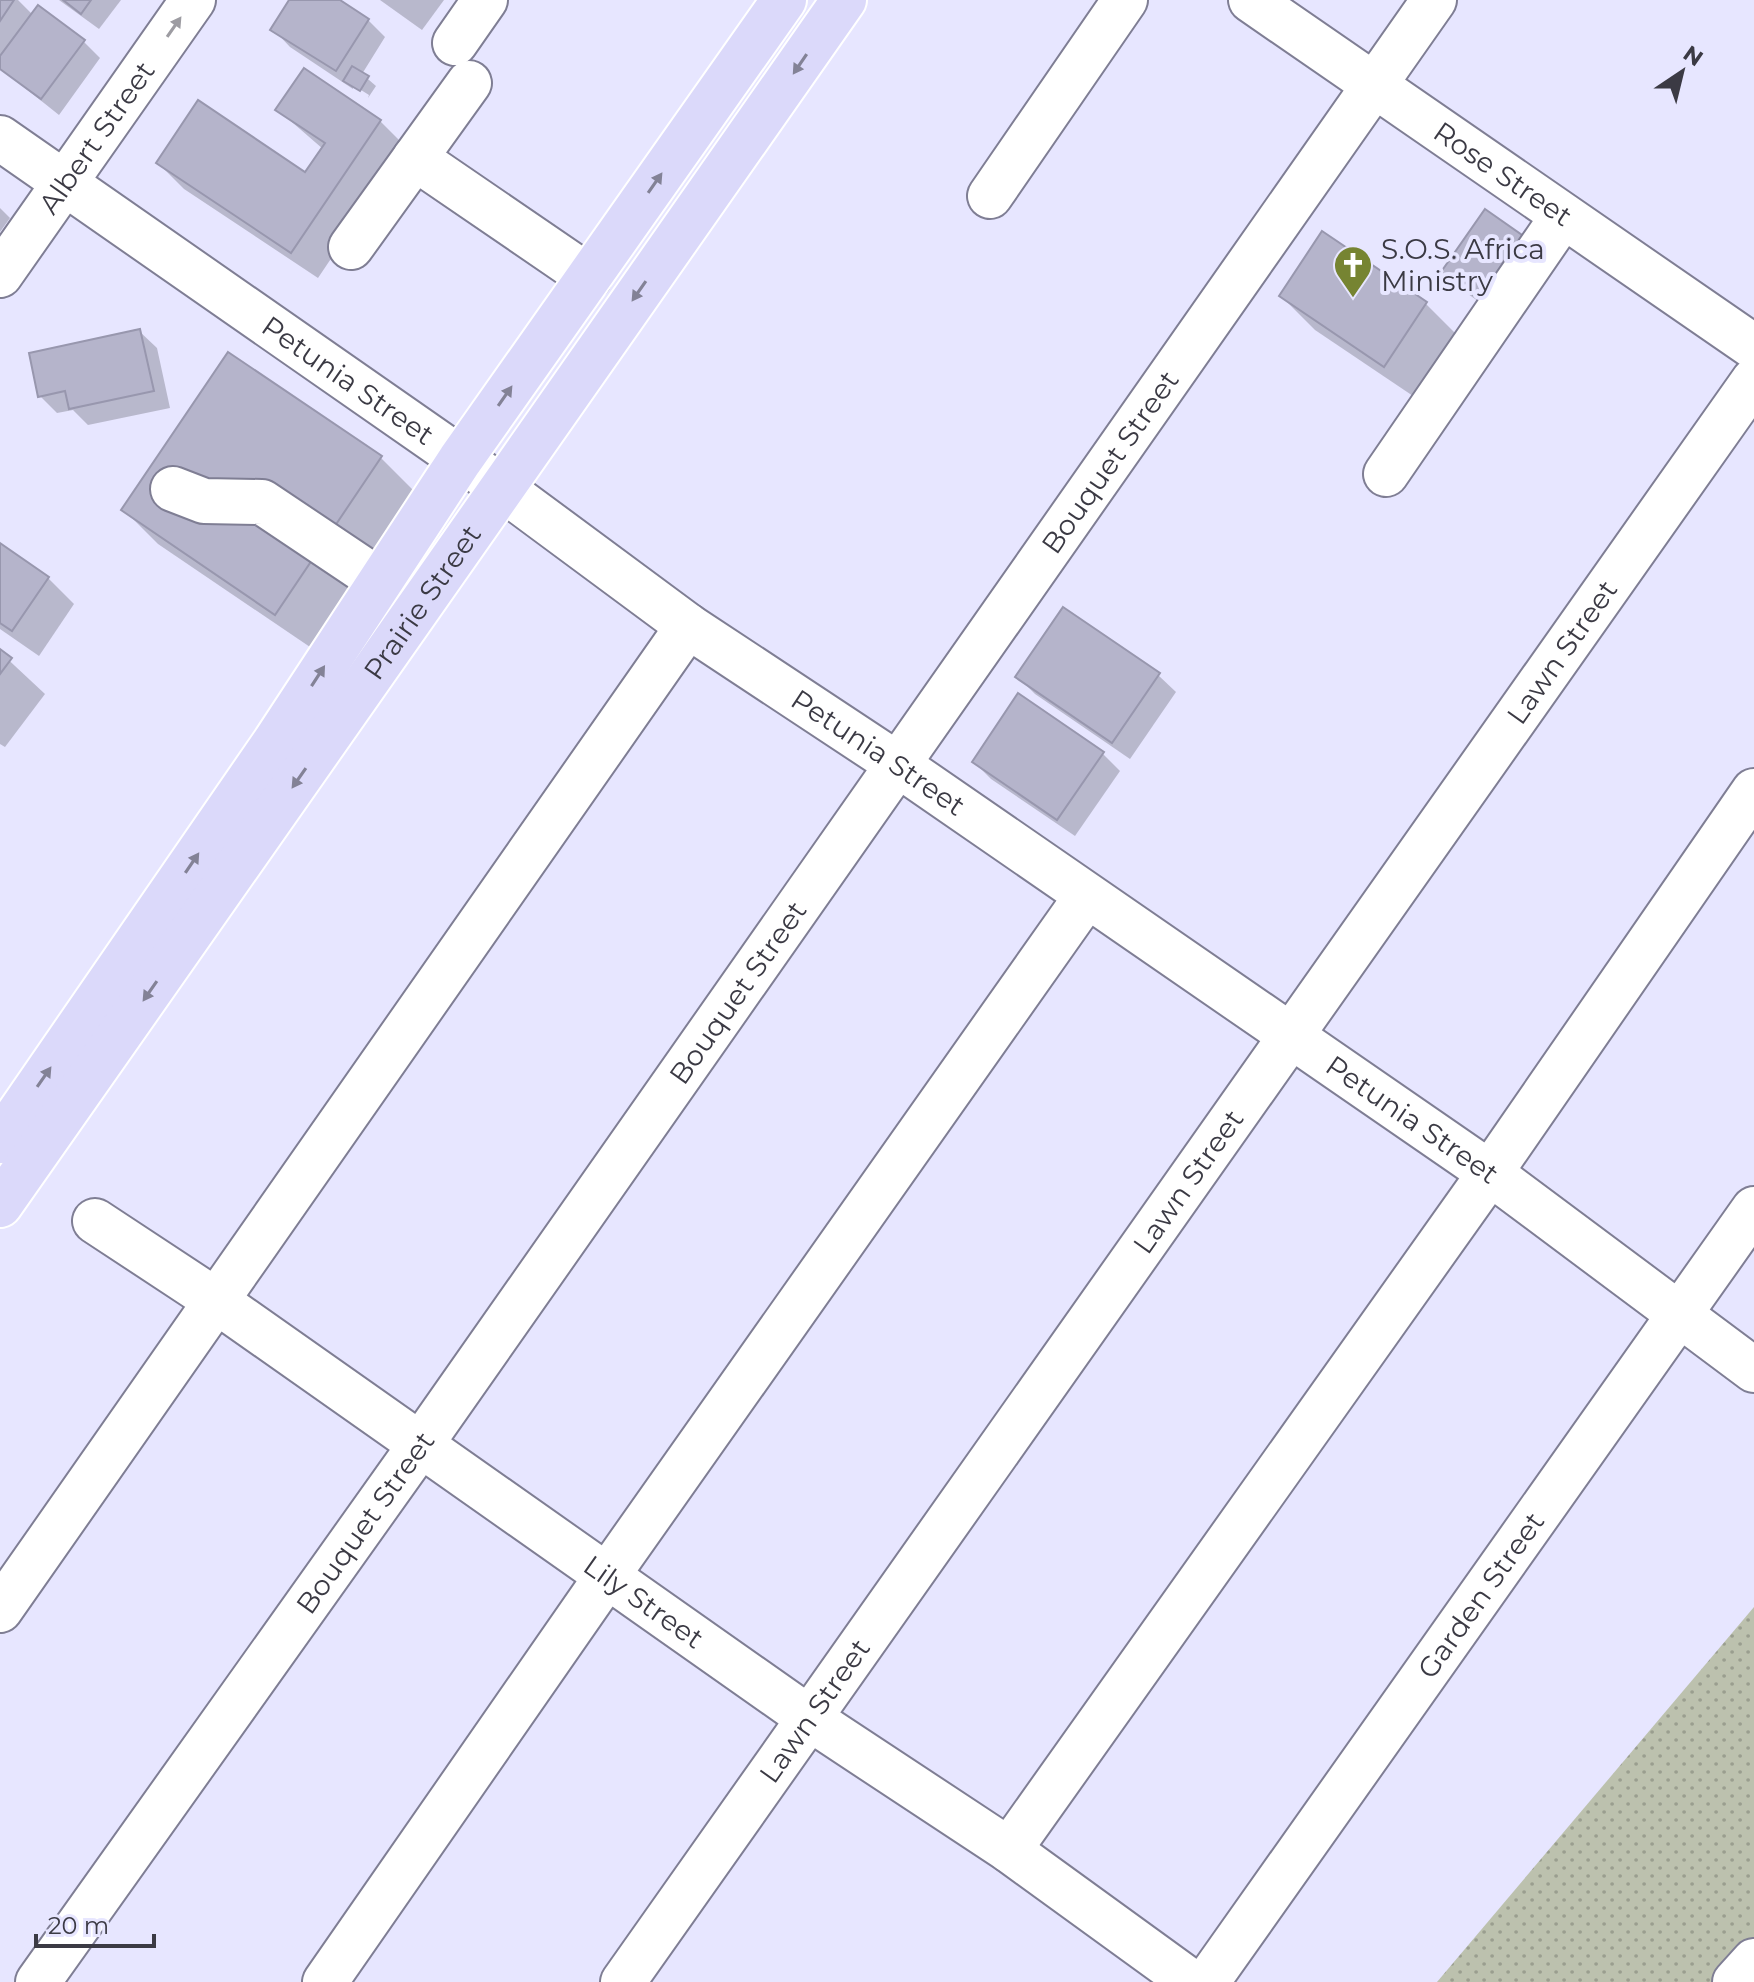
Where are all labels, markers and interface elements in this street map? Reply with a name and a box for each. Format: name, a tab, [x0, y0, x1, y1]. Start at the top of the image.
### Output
one-way arrow	[166, 16, 181, 37]
north arrow	[1642, 32, 1722, 112]
text: N	[1678, 40, 1708, 72]
one-way arrow	[793, 54, 808, 75]
street label: Albert Street	[31, 55, 162, 220]
street label: Rose Street	[1427, 114, 1579, 233]
one-way arrow	[647, 173, 662, 194]
place label: S.O.S. Africa Ministry	[1381, 232, 1545, 298]
church icon: S.O.S. Africa Ministry	[1332, 244, 1374, 299]
one-way arrow	[632, 280, 647, 301]
street label: Petunia Street	[255, 309, 441, 452]
street label: Bouquet Street	[1034, 364, 1186, 560]
one-way arrow	[497, 385, 512, 406]
street label: Prairie Street	[356, 518, 488, 686]
street label: Lawn Street	[1500, 573, 1624, 731]
one-way arrow	[310, 666, 325, 687]
street label: Petunia Street	[785, 682, 972, 823]
one-way arrow	[292, 768, 307, 789]
one-way arrow	[184, 852, 199, 873]
street label: Bouquet Street	[662, 894, 814, 1090]
one-way arrow	[143, 981, 158, 1002]
street label: Petunia Street	[1320, 1048, 1505, 1191]
one-way arrow	[36, 1066, 51, 1088]
street label: Lawn Street	[1126, 1103, 1251, 1260]
street label: Bouquet Street	[289, 1425, 441, 1620]
street label: Garden Street	[1410, 1505, 1551, 1685]
street label: Lily Street	[577, 1548, 710, 1656]
street label: Lawn Street	[752, 1632, 877, 1789]
scale bar	[36, 1898, 154, 1948]
text: 20 m	[48, 1911, 109, 1940]

